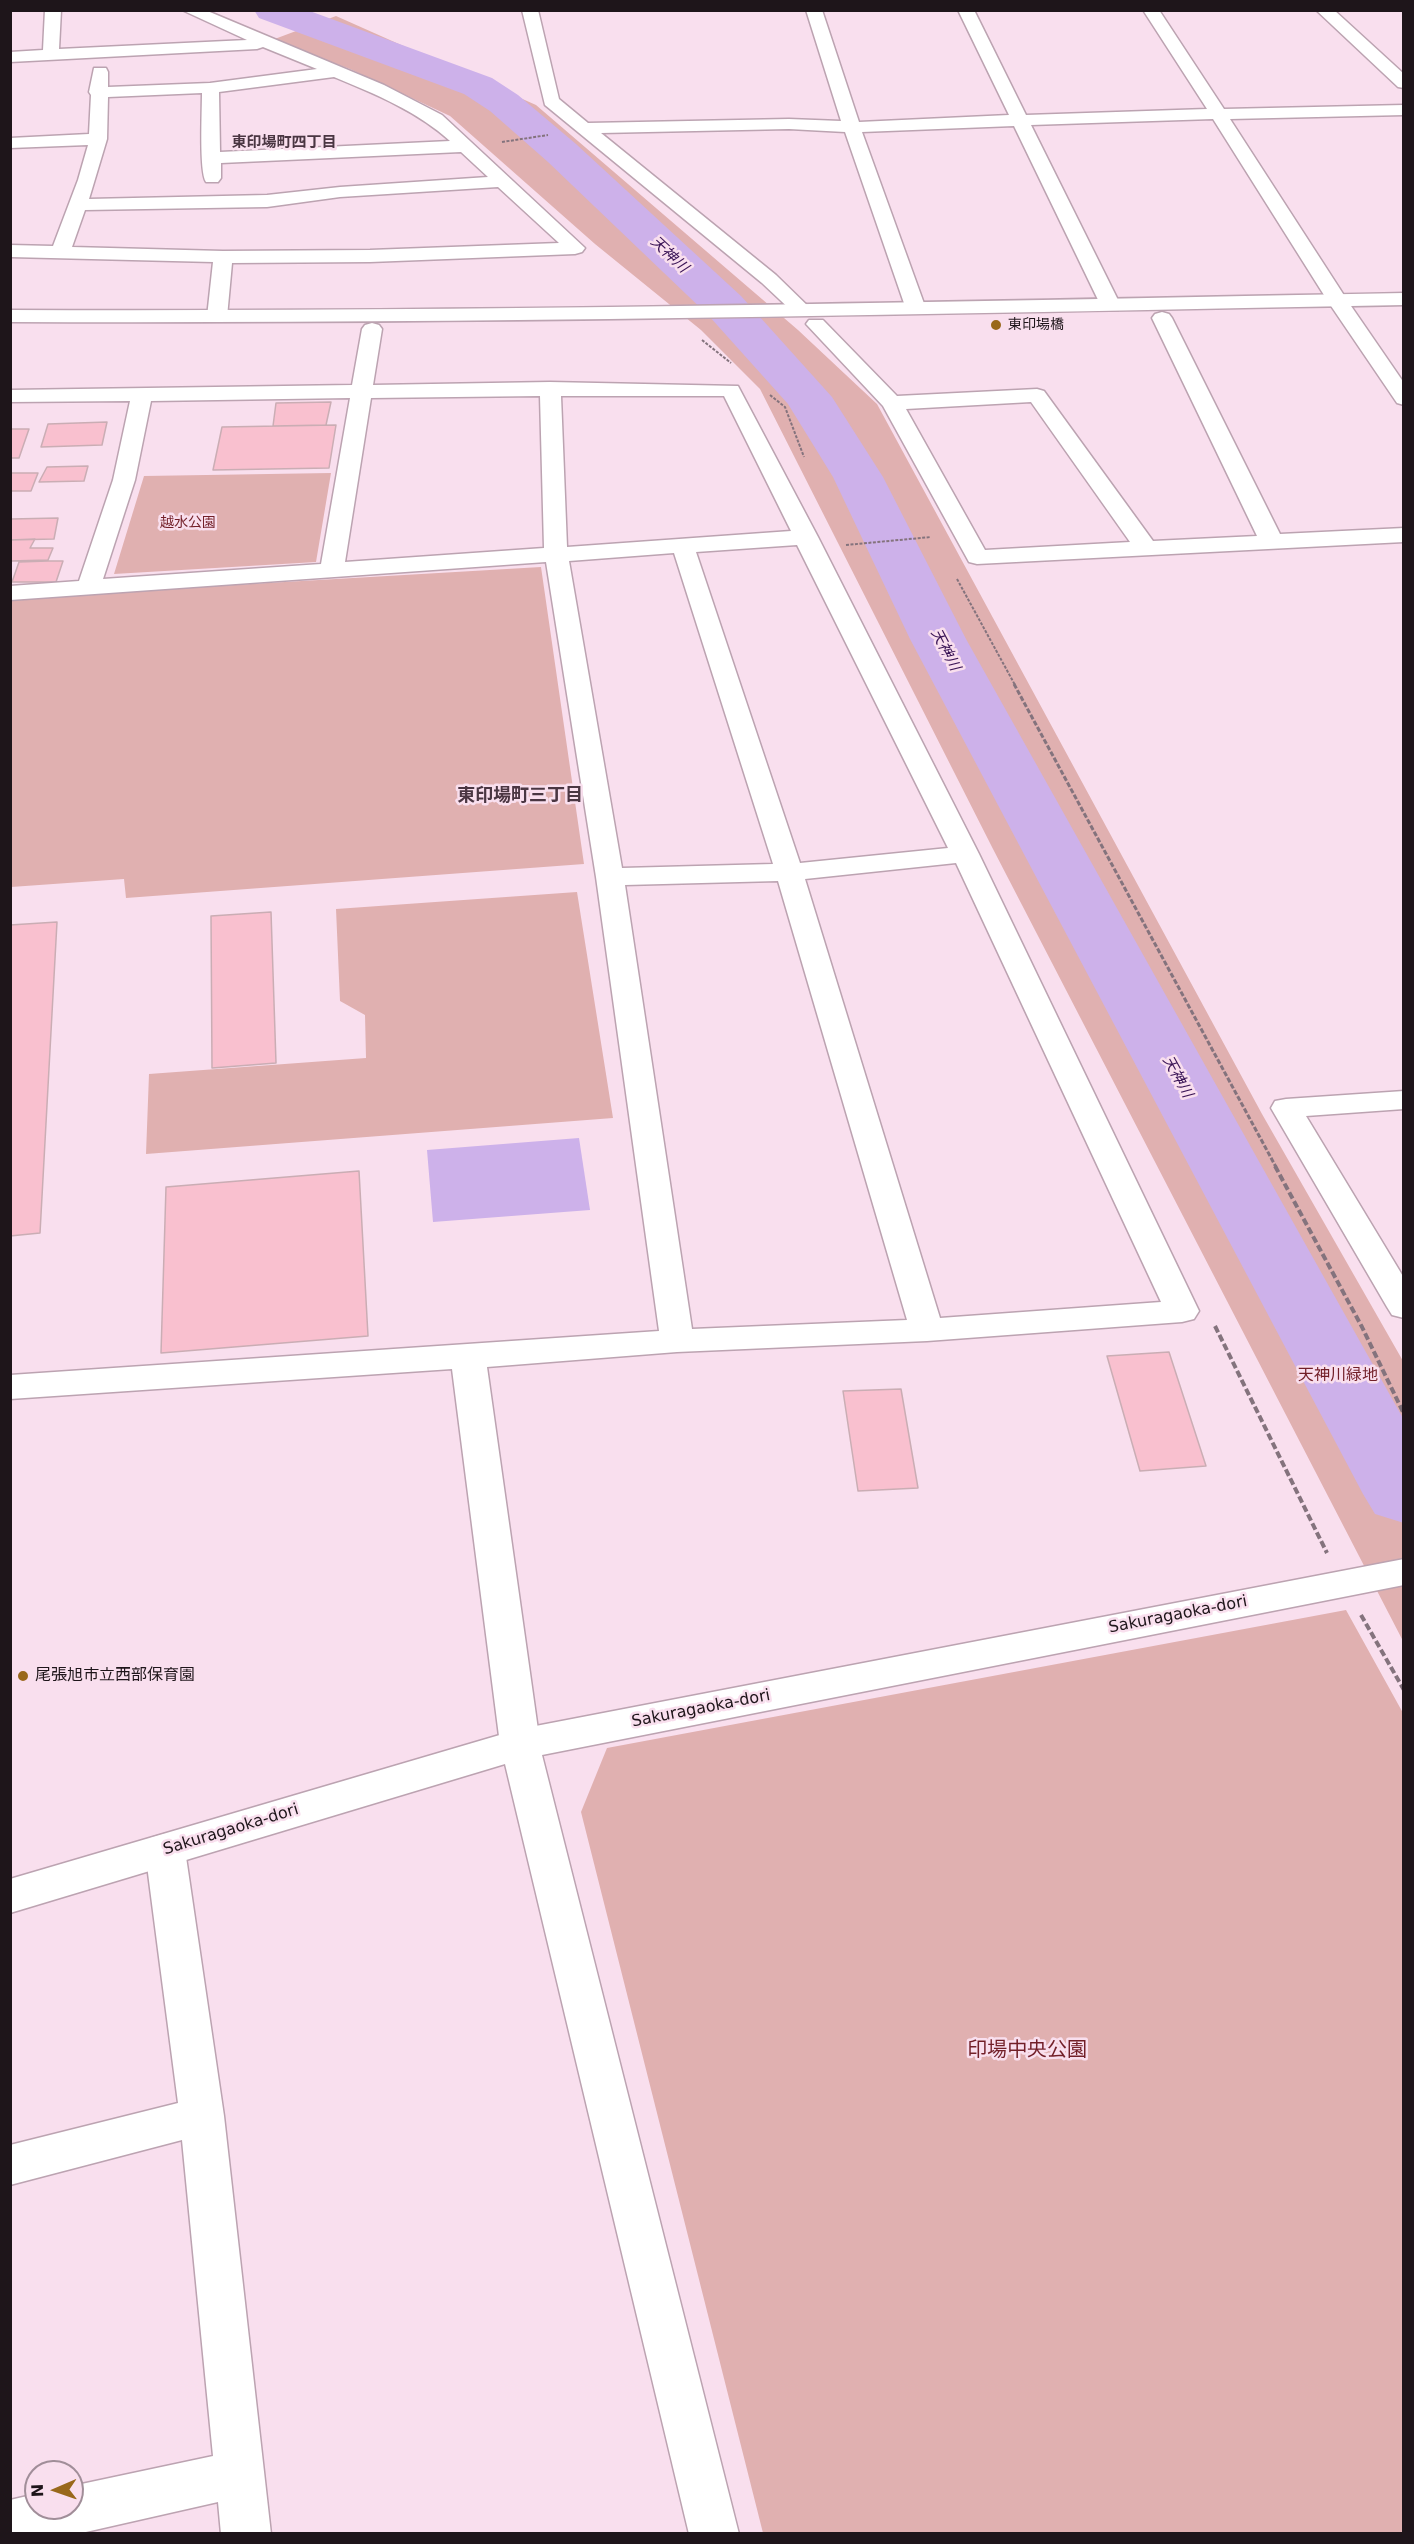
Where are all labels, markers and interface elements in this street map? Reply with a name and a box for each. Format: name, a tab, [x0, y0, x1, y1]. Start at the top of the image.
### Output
district label: 東印場町四丁目	[232, 134, 336, 152]
water label: 天神川	[646, 233, 692, 277]
place label: 東印場橋	[1008, 317, 1064, 333]
marker: 東印場橋	[989, 318, 1003, 332]
park label: 越水公園	[160, 515, 216, 531]
water label: 天神川	[926, 626, 964, 674]
district label: 東印場町三丁目	[457, 785, 583, 807]
water label: 天神川	[1158, 1053, 1196, 1101]
park label: 天神川緑地	[1298, 1366, 1378, 1386]
street label: Sakuragaoka-dori	[1107, 1592, 1249, 1638]
place label: 尾張旭市立西部保育園	[35, 1666, 195, 1686]
marker: 尾張旭市立西部保育園	[16, 1669, 30, 1683]
street label: Sakuragaoka-dori	[630, 1686, 772, 1732]
street label: Sakuragaoka-dori	[161, 1800, 301, 1860]
park label: 印場中央公園	[967, 2039, 1087, 2063]
north arrow	[24, 2460, 84, 2520]
text: N	[28, 2484, 47, 2498]

